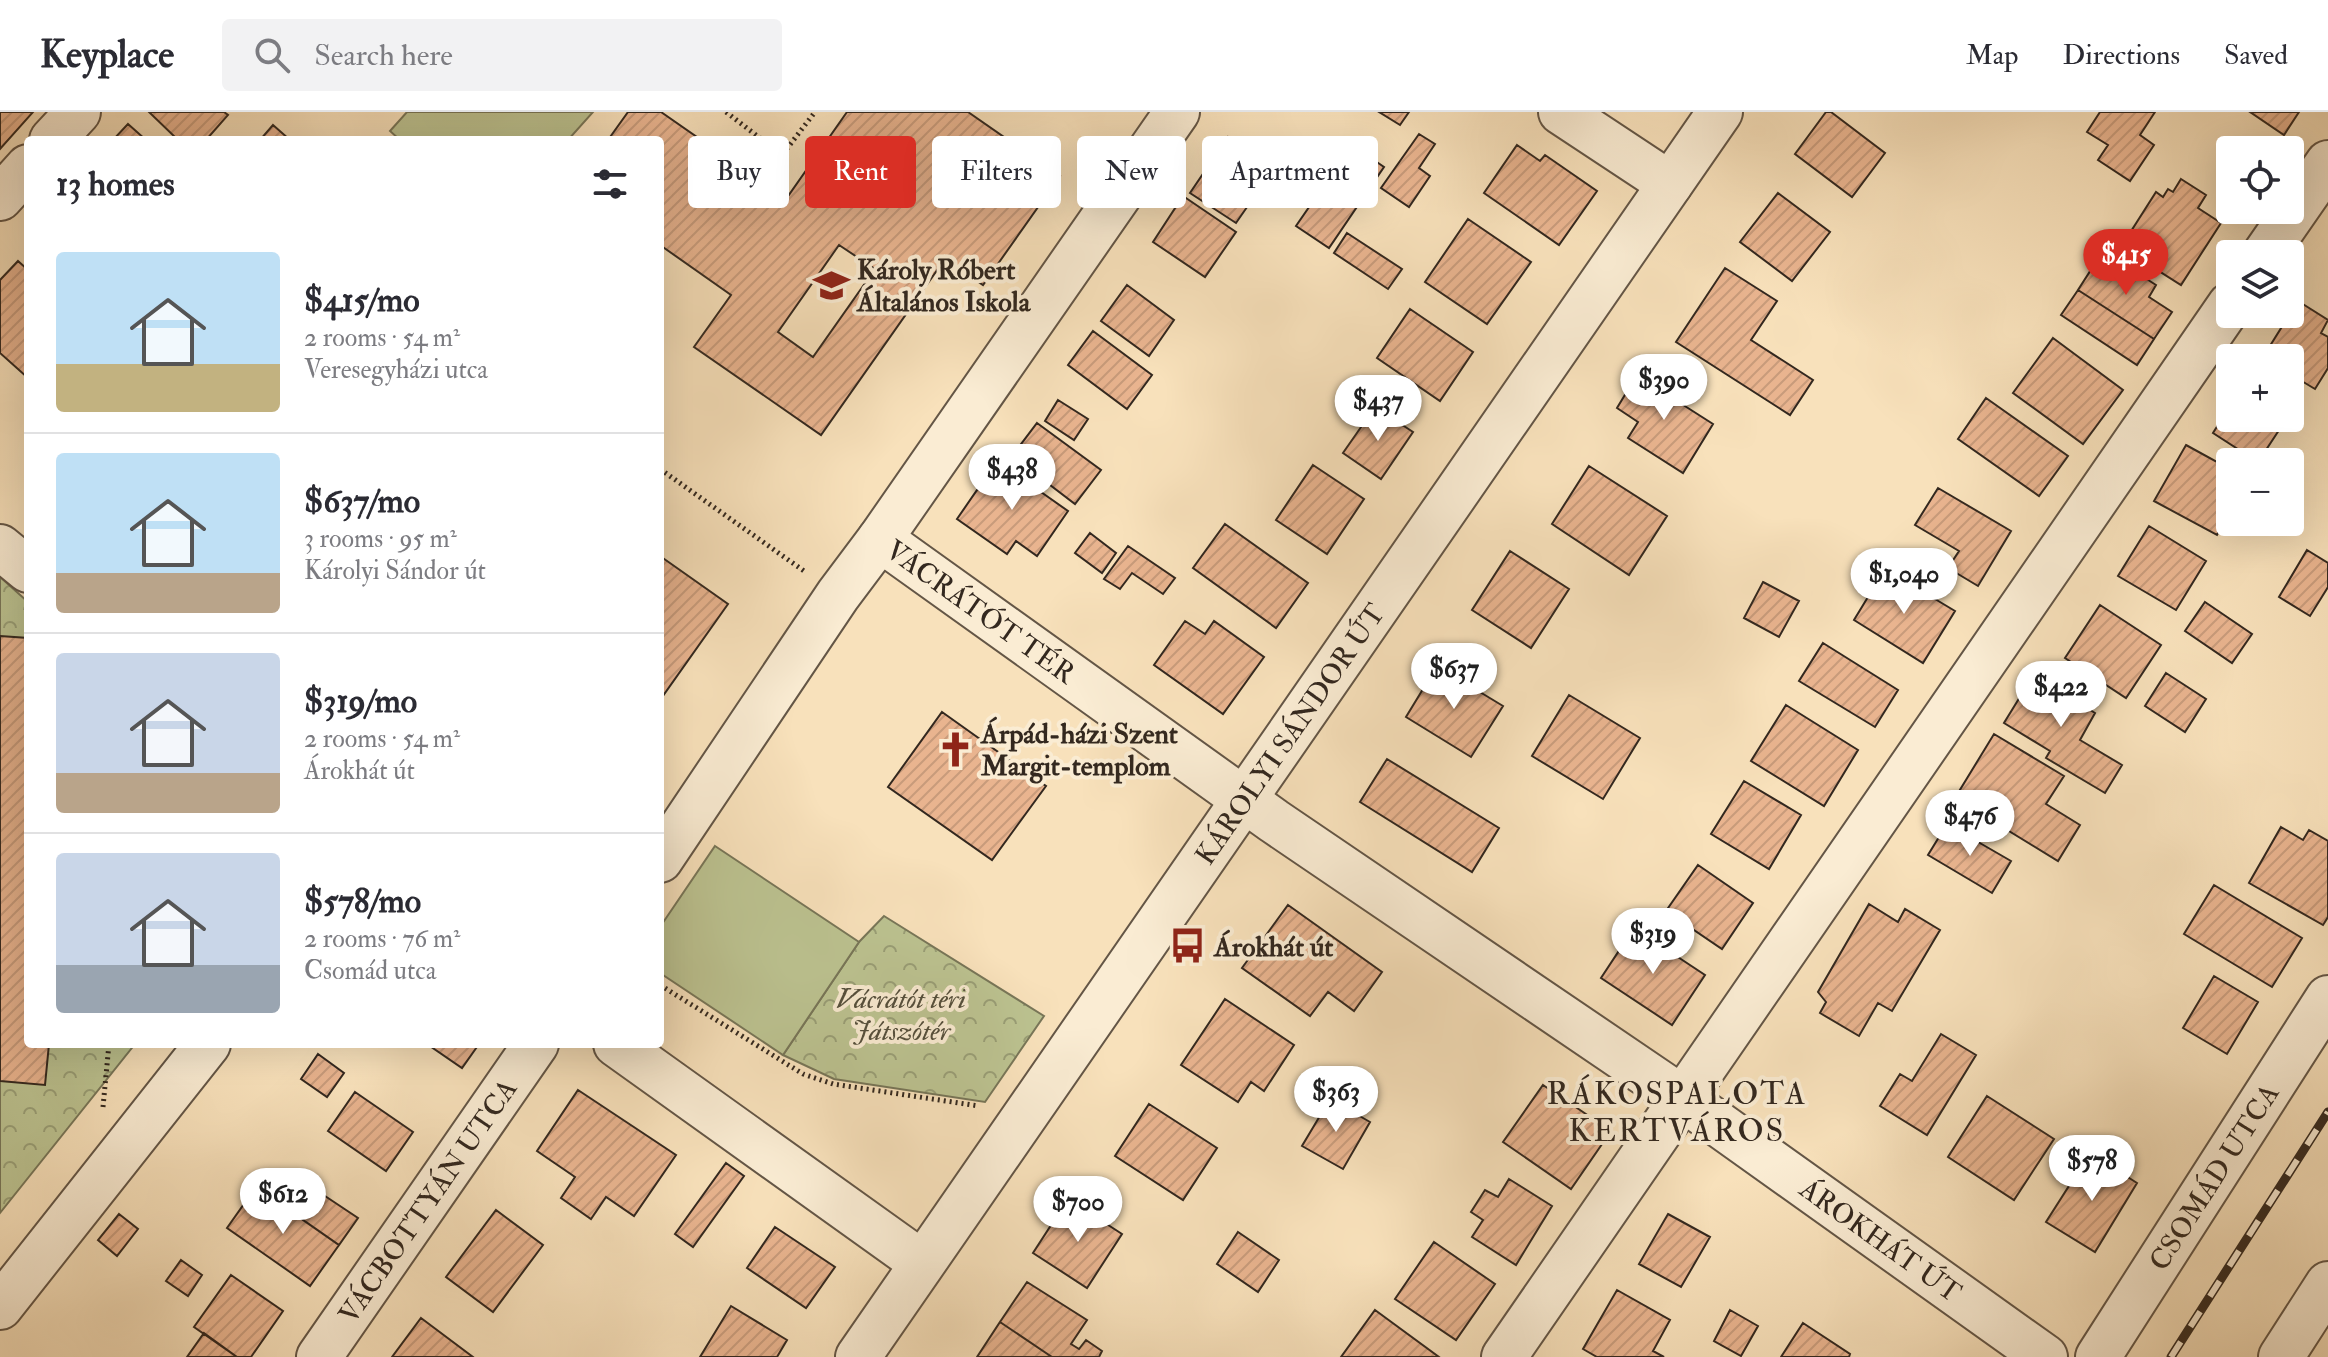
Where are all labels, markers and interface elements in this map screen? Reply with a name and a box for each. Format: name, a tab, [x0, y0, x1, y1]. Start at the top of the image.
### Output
search box	[222, 19, 782, 91]
text: Keyplace	[40, 31, 174, 79]
icon: search	[250, 33, 294, 77]
text: Search here	[314, 37, 453, 74]
text: Map	[1966, 38, 2019, 73]
text: Directions	[2063, 38, 2180, 73]
text: Saved	[2224, 38, 2288, 73]
chip: Buy	[688, 136, 789, 208]
chip: Rent	[805, 136, 916, 208]
chip: Filters	[932, 136, 1061, 208]
chip: New	[1077, 136, 1186, 208]
chip: Apartment	[1202, 136, 1378, 208]
map controls	[2216, 136, 2304, 536]
button: locate	[2216, 136, 2304, 224]
icon: filters	[588, 162, 632, 206]
text: 13 homes	[56, 163, 175, 206]
pin: $415	[2079, 229, 2173, 297]
text: $415	[2101, 239, 2151, 271]
button: layers	[2216, 240, 2304, 328]
place label: Károly Róbert Általános Iskola	[856, 253, 1032, 320]
school or university icon: Károly Róbert Általános Iskola	[812, 266, 850, 304]
text: $415/mo	[304, 279, 420, 322]
icon: home	[120, 284, 216, 380]
text: 2 rooms · 54 m²	[304, 322, 460, 354]
button: +	[2216, 344, 2304, 432]
text: Veresegyházi utca	[304, 354, 488, 386]
pin: $390	[1617, 354, 1711, 422]
text: $390	[1638, 364, 1690, 396]
pin: $437	[1331, 375, 1425, 443]
text: $437	[1353, 385, 1403, 417]
pin: $438	[965, 444, 1059, 512]
button: −	[2216, 448, 2304, 536]
text: $438	[987, 454, 1037, 486]
text: $637/mo	[304, 480, 420, 523]
icon: home	[120, 485, 216, 581]
text: 3 rooms · 95 m²	[304, 523, 457, 555]
street label: VÁCRÁTÓT TÉR	[878, 533, 1082, 693]
pin: $1,040	[1839, 548, 1969, 616]
text: Károlyi Sándor út	[304, 555, 486, 587]
text: $1,040	[1869, 558, 1939, 590]
street label: KÁROLYI SÁNDOR ÚT	[1188, 597, 1393, 872]
pin: $637	[1407, 643, 1501, 711]
text: $637	[1429, 653, 1479, 685]
pin: $422	[2014, 661, 2108, 729]
text: $422	[2033, 671, 2089, 703]
text: $319/mo	[304, 680, 417, 723]
icon: home	[120, 685, 216, 781]
place label: Árpád-házi Szent Margit-templom	[980, 716, 1178, 784]
text: 2 rooms · 54 m²	[304, 723, 460, 755]
church icon: Árpád-házi Szent Margit-templom	[936, 730, 974, 768]
text: Árokhát út	[304, 755, 415, 787]
pin: $476	[1923, 790, 2017, 858]
text: $476	[1943, 800, 1997, 832]
text: $578/mo	[304, 880, 421, 923]
icon: home	[120, 885, 216, 981]
pin: $319	[1606, 908, 1700, 976]
text: $319	[1629, 918, 1677, 950]
text: 2 rooms · 76 m²	[304, 923, 460, 955]
bus stop icon: Árokhát út	[1169, 927, 1207, 965]
place label: Árokhát út	[1213, 929, 1333, 965]
text: Csomád utca	[304, 955, 437, 987]
park label: Vácrátót téri Játszótér	[836, 982, 966, 1049]
pin: $363	[1289, 1066, 1383, 1134]
street label: VÁCBOTTYÁN UTCA	[332, 1073, 526, 1331]
district label: RÁKOSPALOTA KERTVÁROS	[1547, 1074, 1807, 1151]
text: $363	[1312, 1076, 1360, 1108]
street label: CSOMÁD UTCA	[2142, 1078, 2287, 1277]
pin: $578	[2045, 1135, 2139, 1203]
text: $578	[2067, 1145, 2117, 1177]
pin: $612	[236, 1168, 330, 1236]
street label: ÁROKHÁT ÚT	[1792, 1171, 1968, 1311]
pin: $700	[1031, 1176, 1125, 1244]
text: $612	[258, 1178, 308, 1210]
text: $700	[1051, 1186, 1105, 1218]

